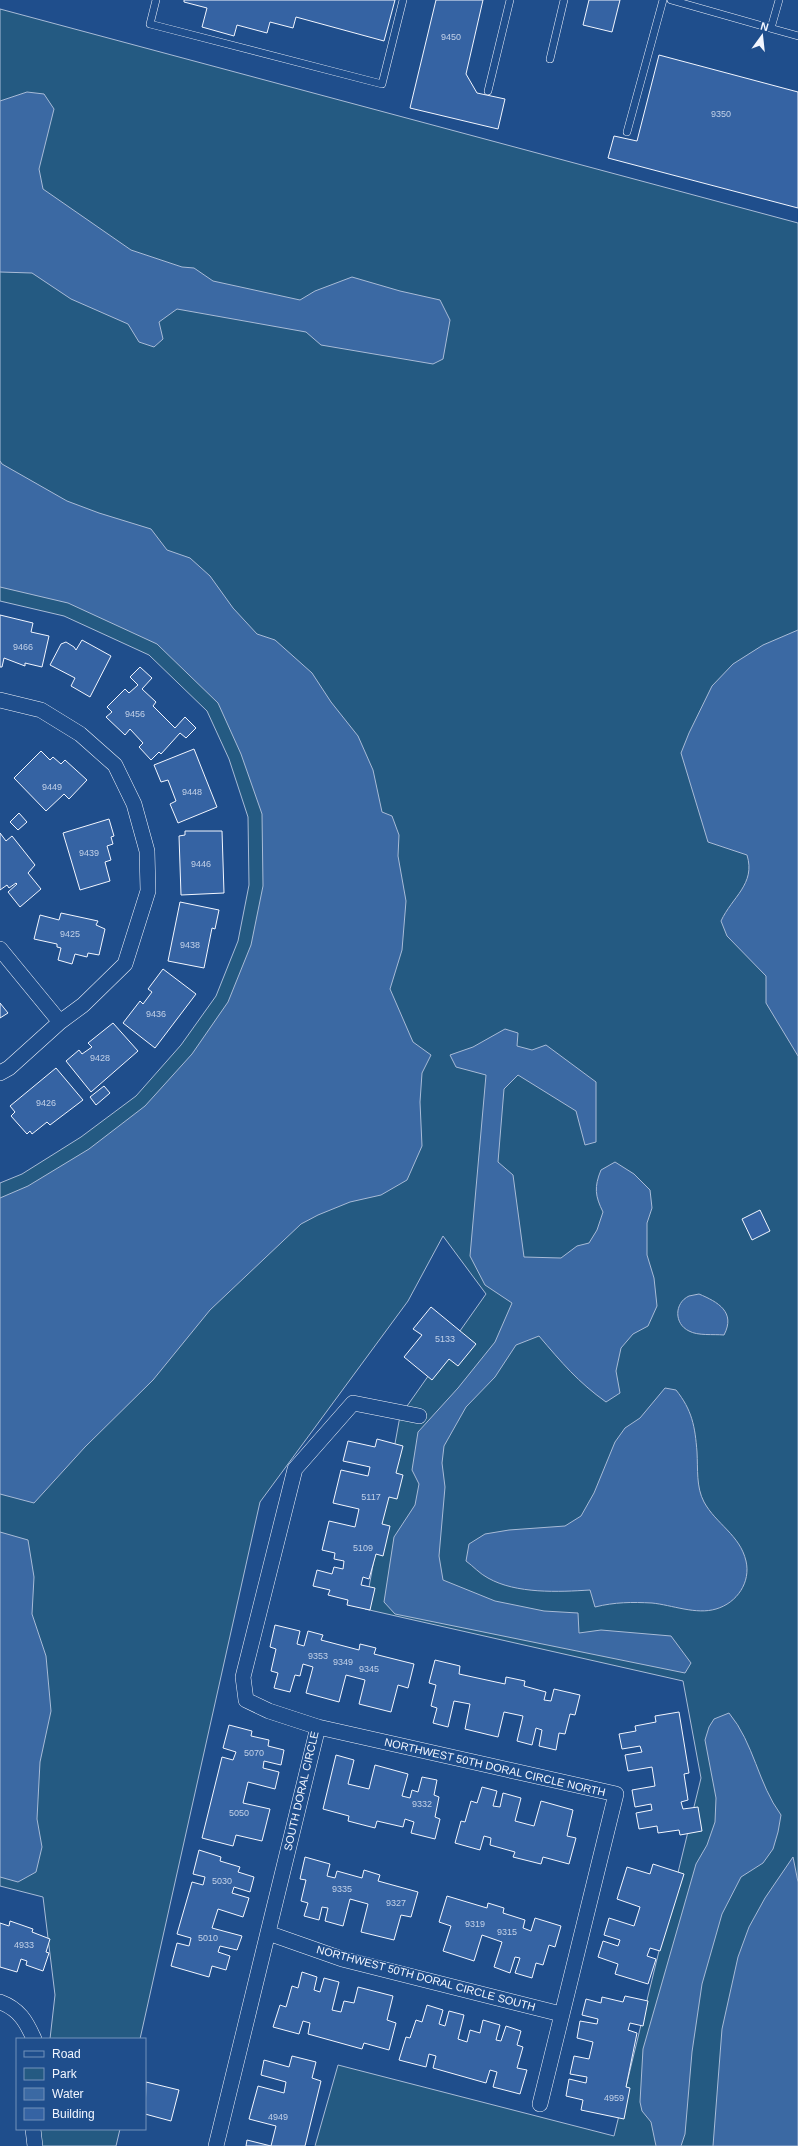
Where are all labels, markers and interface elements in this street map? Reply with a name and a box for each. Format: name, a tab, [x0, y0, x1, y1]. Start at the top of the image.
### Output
north arrow	[742, 16, 782, 56]
text: N	[759, 20, 770, 33]
house number: 9450	[441, 32, 461, 42]
house number: 9350	[711, 109, 731, 119]
house number: 9466	[13, 642, 33, 652]
house number: 9456	[125, 709, 145, 719]
house number: 9449	[42, 782, 62, 792]
house number: 9448	[182, 787, 202, 797]
house number: 9439	[79, 848, 99, 858]
house number: 9446	[191, 859, 211, 869]
house number: 9425	[60, 929, 80, 939]
house number: 9438	[180, 940, 200, 950]
house number: 9436	[146, 1009, 166, 1019]
house number: 9428	[90, 1053, 110, 1063]
house number: 9426	[36, 1098, 56, 1108]
house number: 5133	[435, 1334, 455, 1344]
house number: 5117	[361, 1492, 381, 1502]
house number: 5109	[353, 1543, 373, 1553]
house number: 9353	[308, 1651, 328, 1661]
house number: 9349	[333, 1657, 353, 1667]
house number: 9345	[359, 1664, 379, 1674]
street label: SOUTH DORAL CIRCLE	[281, 1730, 321, 1852]
street label: NORTHWEST 50TH DORAL CIRCLE NORTH	[383, 1736, 607, 1798]
house number: 5070	[244, 1748, 264, 1758]
house number: 9332	[412, 1799, 432, 1809]
house number: 5050	[229, 1808, 249, 1818]
house number: 5030	[212, 1876, 232, 1886]
house number: 9335	[332, 1884, 352, 1894]
house number: 9327	[386, 1898, 406, 1908]
house number: 9319	[465, 1919, 485, 1929]
house number: 9315	[497, 1927, 517, 1937]
house number: 5010	[198, 1933, 218, 1943]
house number: 4933	[14, 1940, 34, 1950]
street label: NORTHWEST 50TH DORAL CIRCLE SOUTH	[315, 1943, 537, 2013]
legend	[16, 2038, 146, 2130]
text: Road	[52, 2047, 81, 2061]
text: Park	[52, 2067, 78, 2081]
text: Water	[52, 2087, 84, 2101]
house number: 4959	[604, 2093, 624, 2103]
text: Building	[52, 2107, 95, 2121]
house number: 4949	[268, 2112, 288, 2122]

